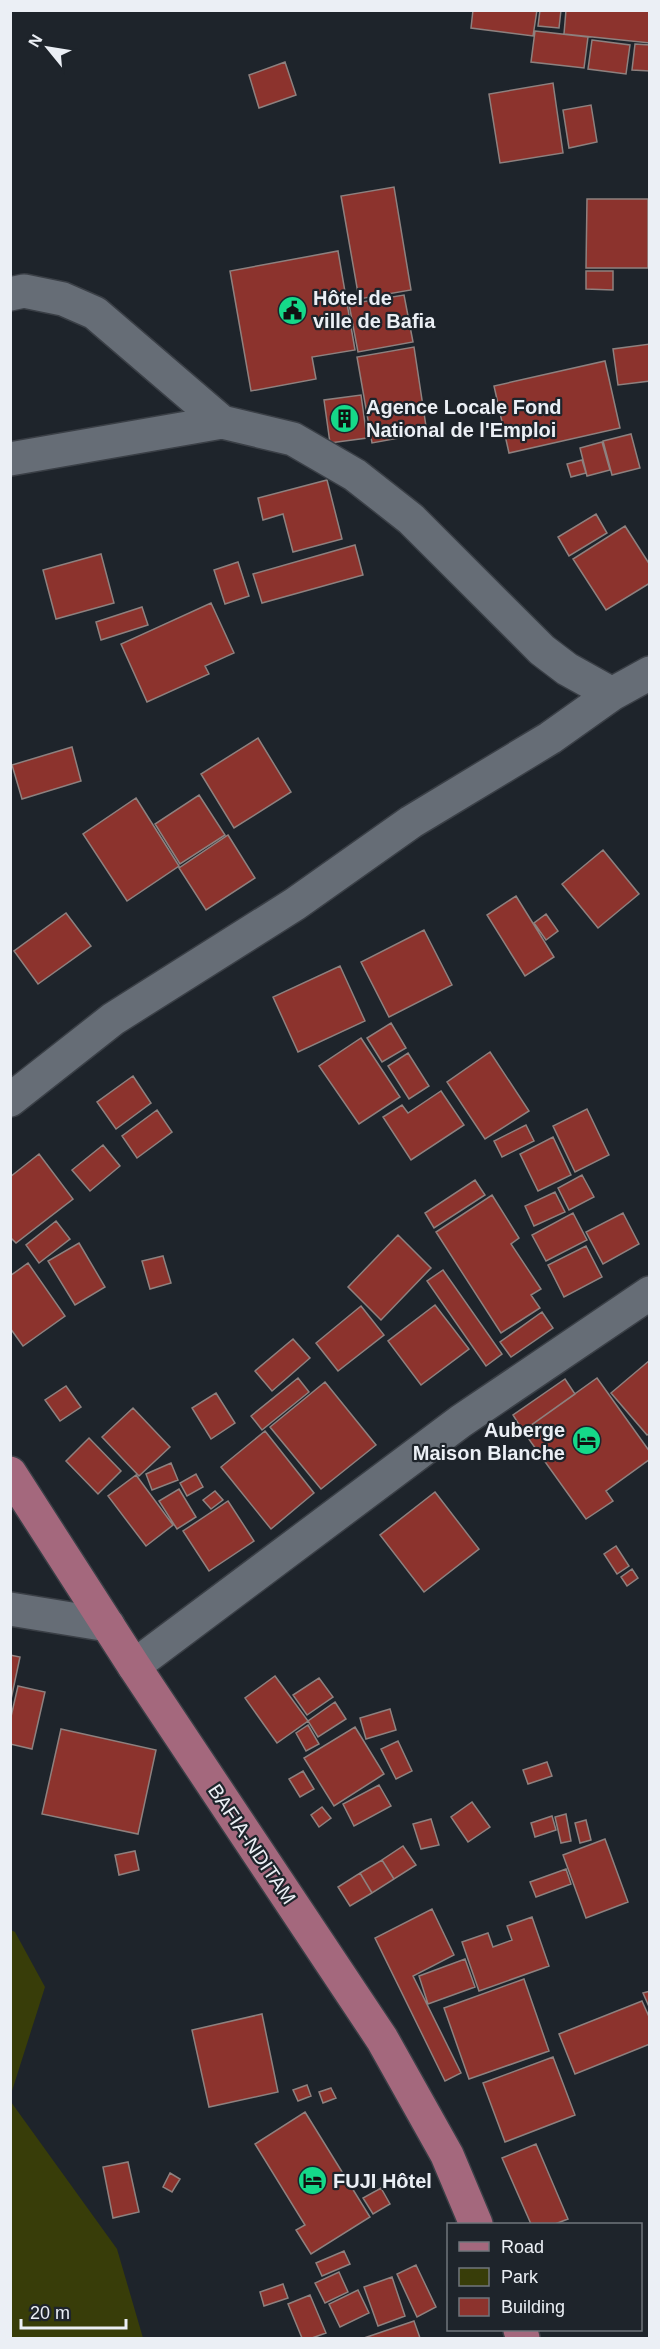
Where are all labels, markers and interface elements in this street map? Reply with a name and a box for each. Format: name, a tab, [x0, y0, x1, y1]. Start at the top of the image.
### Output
north arrow	[18, 18, 78, 78]
text: N	[25, 31, 46, 50]
place label: Hôtel de ville de Bafia	[313, 287, 436, 332]
public building icon: Hôtel de ville de Bafia	[276, 294, 308, 326]
place label: Agence Locale Fond National de l'Emploi	[366, 396, 562, 441]
building icon: Agence Locale Fond National de l'Emploi	[329, 403, 361, 435]
place label: Auberge Maison Blanche	[413, 1419, 565, 1464]
hotel icon: Auberge Maison Blanche	[570, 1425, 602, 1457]
street label: BAFIA-NDITAM	[204, 1780, 300, 1908]
hotel icon: FUJI Hôtel	[296, 2165, 328, 2197]
place label: FUJI Hôtel	[333, 2170, 432, 2192]
legend	[447, 2223, 642, 2331]
text: Road	[501, 2237, 544, 2257]
text: Park	[501, 2267, 539, 2287]
scale bar	[21, 2292, 126, 2330]
text: Building	[501, 2297, 565, 2317]
text: 20 m	[30, 2303, 70, 2323]

